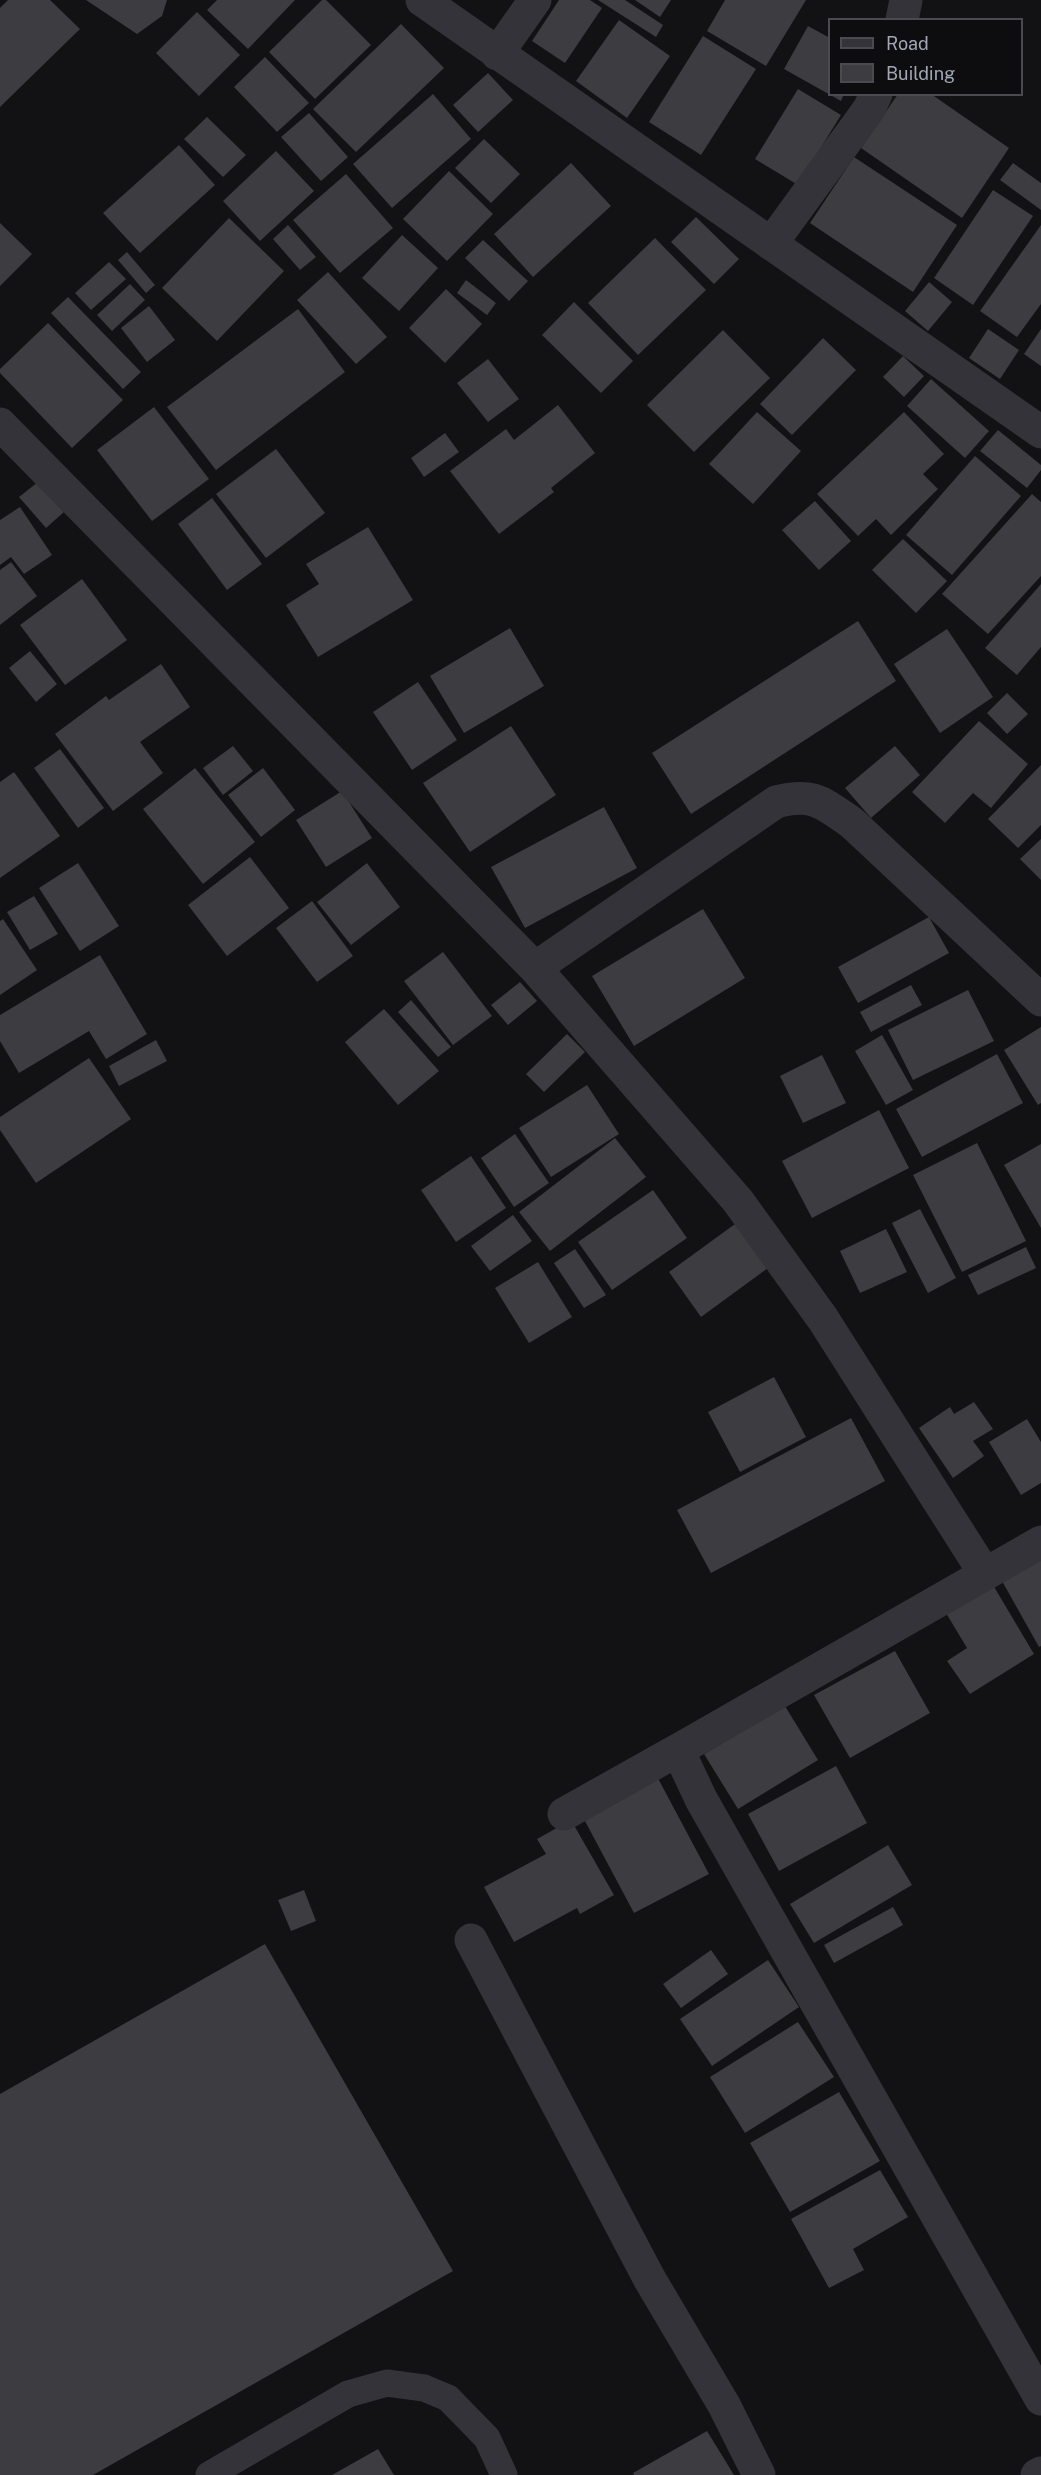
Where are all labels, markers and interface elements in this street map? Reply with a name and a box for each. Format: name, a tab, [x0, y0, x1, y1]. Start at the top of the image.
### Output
legend	[828, 18, 1023, 96]
text: Road	[886, 33, 929, 54]
text: Building	[886, 63, 955, 84]

